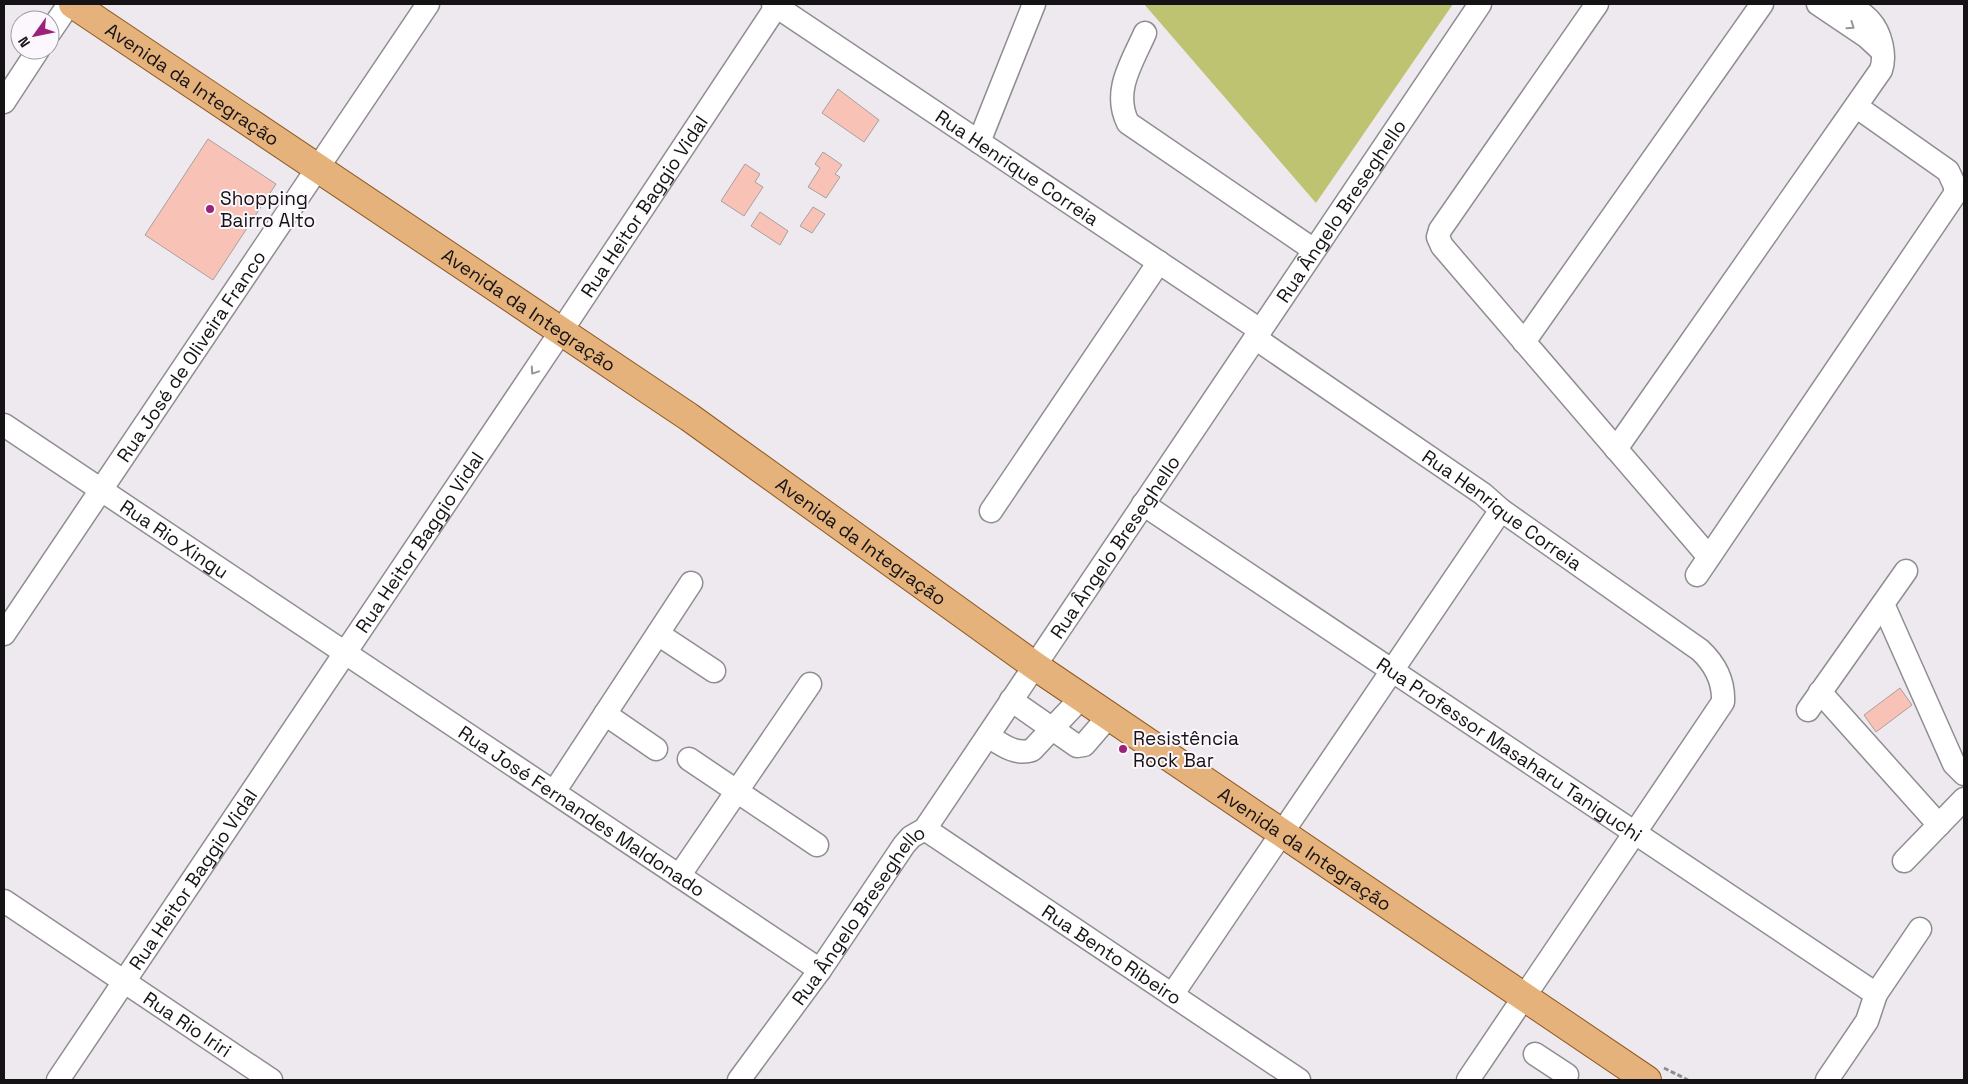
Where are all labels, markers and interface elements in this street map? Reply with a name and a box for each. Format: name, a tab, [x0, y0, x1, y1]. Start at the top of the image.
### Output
north arrow	[10, 10, 60, 60]
street label: Avenida da Integração	[101, 17, 284, 151]
one-way arrow	[1846, 20, 1855, 29]
text: N	[14, 33, 34, 51]
street label: Rua Henrique Correia	[931, 104, 1104, 231]
street label: Rua Heitor Baggio Vidal	[575, 111, 713, 302]
street label: Rua Ângelo Breseghello	[1270, 114, 1411, 307]
place label: Shopping Bairro Alto	[220, 186, 315, 233]
marker: Shopping Bairro Alto	[204, 203, 216, 215]
street label: Avenida da Integração	[437, 242, 621, 377]
street label: Rua José de Oliveira Franco	[111, 245, 271, 467]
one-way arrow	[531, 365, 540, 374]
street label: Rua Henrique Correia	[1417, 444, 1587, 576]
street label: Rua Heitor Baggio Vidal	[350, 447, 489, 638]
street label: Rua Ângelo Breseghello	[1044, 450, 1185, 643]
street label: Avenida da Integração	[771, 471, 952, 611]
street label: Rua Rio Xingu	[116, 494, 233, 584]
street label: Rua Professor Masaharu Taniguchi	[1372, 651, 1647, 847]
street label: Rua José Fernandes Maldonado	[454, 720, 710, 902]
place label: Resistência Rock Bar	[1133, 726, 1239, 773]
marker: Resistência Rock Bar	[1117, 743, 1129, 755]
street label: Avenida da Integração	[1213, 781, 1397, 916]
street label: Rua Heitor Baggio Vidal	[123, 784, 263, 975]
street label: Rua Ângelo Breseghello	[786, 819, 929, 1010]
street label: Rua Bento Ribeiro	[1037, 899, 1187, 1010]
street label: Rua Rio Iriri	[139, 986, 236, 1063]

